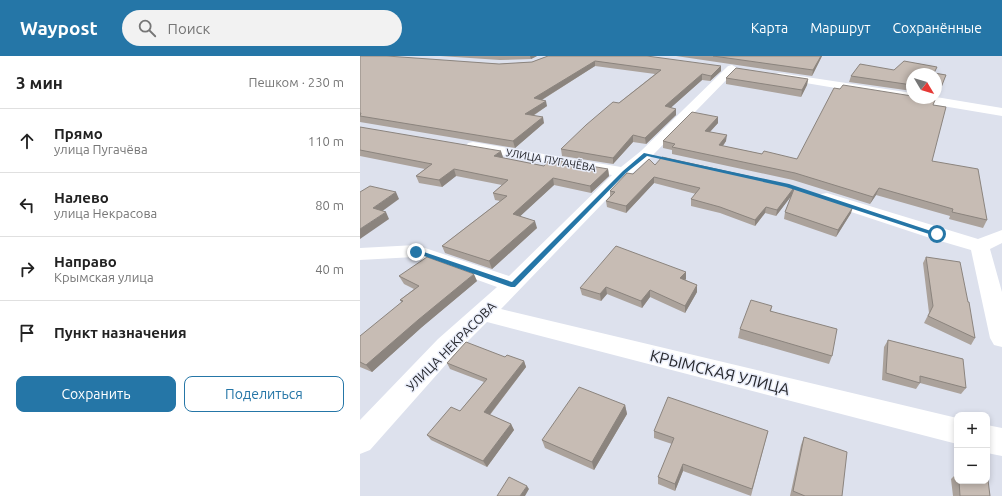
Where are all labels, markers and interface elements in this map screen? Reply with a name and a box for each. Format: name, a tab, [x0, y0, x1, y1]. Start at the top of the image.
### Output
search box	[122, 10, 402, 46]
text: Waypost	[20, 17, 98, 39]
icon: search	[136, 17, 158, 39]
text: Поиск	[168, 20, 210, 37]
text: Карта	[751, 20, 788, 36]
text: Маршрут	[810, 20, 871, 36]
text: Сохранённые	[893, 20, 982, 36]
north arrow	[906, 68, 942, 104]
text: 3 мин	[16, 73, 63, 92]
text: Пешком · 230 m	[248, 75, 344, 89]
text: Прямо	[54, 125, 103, 142]
icon: ahead	[16, 130, 38, 152]
text: 110 m	[308, 134, 344, 148]
text: улица Пугачёва	[54, 142, 148, 156]
street label: УЛИЦА ПУГАЧЁВА	[505, 146, 598, 174]
text: Налево	[54, 189, 109, 206]
icon: left	[16, 194, 38, 216]
text: 80 m	[315, 198, 344, 212]
text: улица Некрасова	[54, 206, 157, 220]
route start	[928, 225, 946, 243]
route end	[407, 243, 425, 261]
text: Направо	[54, 253, 117, 270]
icon: right	[16, 258, 38, 280]
text: 40 m	[315, 262, 344, 276]
text: Крымская улица	[54, 270, 154, 284]
street label: УЛИЦА НЕКРАСОВА	[403, 298, 499, 394]
icon: arrive	[16, 322, 38, 344]
text: Пункт назначения	[54, 324, 187, 341]
street label: КРЫМСКАЯ УЛИЦА	[648, 346, 792, 398]
button: Сохранить	[16, 376, 176, 412]
button: Поделиться	[184, 376, 344, 412]
map controls	[954, 412, 990, 484]
button: +	[954, 412, 990, 448]
button: −	[954, 448, 990, 484]

